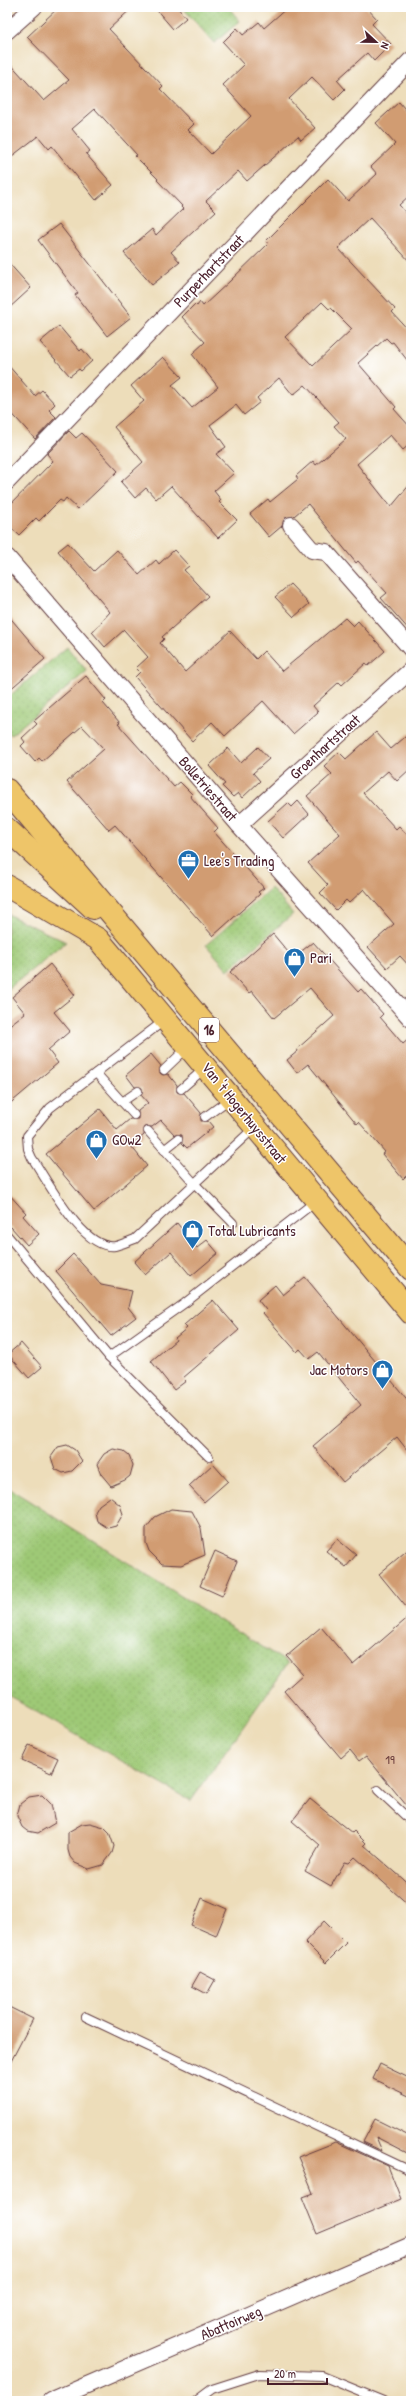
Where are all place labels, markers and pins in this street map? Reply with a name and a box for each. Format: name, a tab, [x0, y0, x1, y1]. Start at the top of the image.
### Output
office icon: Lee's Trading	[175, 848, 201, 881]
place label: Lee's Trading	[204, 850, 275, 871]
shop icon: Pari	[282, 945, 308, 978]
place label: Pari	[310, 947, 332, 968]
shop icon: GOw2	[84, 1127, 110, 1160]
place label: GOw2	[112, 1129, 142, 1150]
shop icon: Total Lubricants	[180, 1218, 206, 1251]
place label: Total Lubricants	[208, 1220, 296, 1241]
shop icon: Jac Motors	[370, 1357, 396, 1390]
place label: Jac Motors	[310, 1359, 368, 1380]

